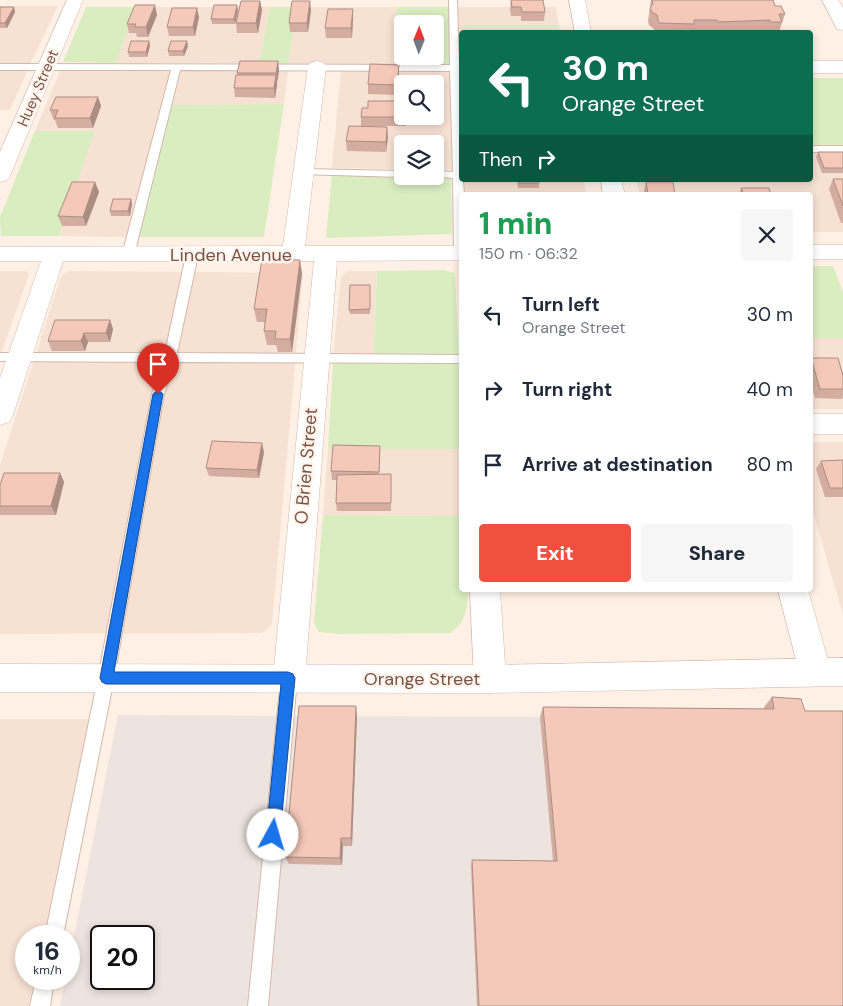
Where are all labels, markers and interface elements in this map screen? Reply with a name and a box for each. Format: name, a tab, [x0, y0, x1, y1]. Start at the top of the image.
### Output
north arrow	[394, 15, 444, 65]
map controls	[394, 15, 444, 185]
text: 30 m	[562, 45, 649, 91]
street label: Huey Street	[13, 46, 63, 130]
icon: left	[479, 50, 544, 115]
button: search	[394, 75, 444, 125]
text: Orange Street	[562, 89, 704, 118]
button: layers	[394, 135, 444, 185]
icon: right	[532, 145, 560, 173]
text: Then	[479, 147, 522, 172]
text: 1 min	[479, 204, 552, 243]
button: close	[741, 209, 793, 261]
street label: Linden Avenue	[170, 243, 292, 267]
text: 150 m · 06:32	[479, 243, 578, 264]
text: Turn left	[522, 292, 600, 317]
icon: left	[479, 301, 507, 329]
text: 30 m	[747, 302, 793, 327]
text: Orange Street	[522, 317, 626, 338]
pin	[137, 343, 179, 394]
icon: arrive	[144, 350, 172, 378]
icon: right	[479, 376, 507, 404]
text: Turn right	[522, 377, 612, 402]
text: 40 m	[746, 377, 793, 402]
street label: O Brien Street	[289, 407, 323, 525]
icon: arrive	[479, 451, 507, 479]
text: Arrive at destination	[522, 452, 713, 477]
text: 80 m	[746, 452, 793, 477]
button: Exit	[479, 524, 631, 582]
button: Share	[641, 524, 793, 582]
street label: Orange Street	[364, 667, 480, 691]
position arrow	[246, 808, 298, 860]
speed limit sign: 20	[90, 925, 155, 990]
text: 16	[35, 935, 60, 968]
text: km/h	[33, 962, 62, 978]

